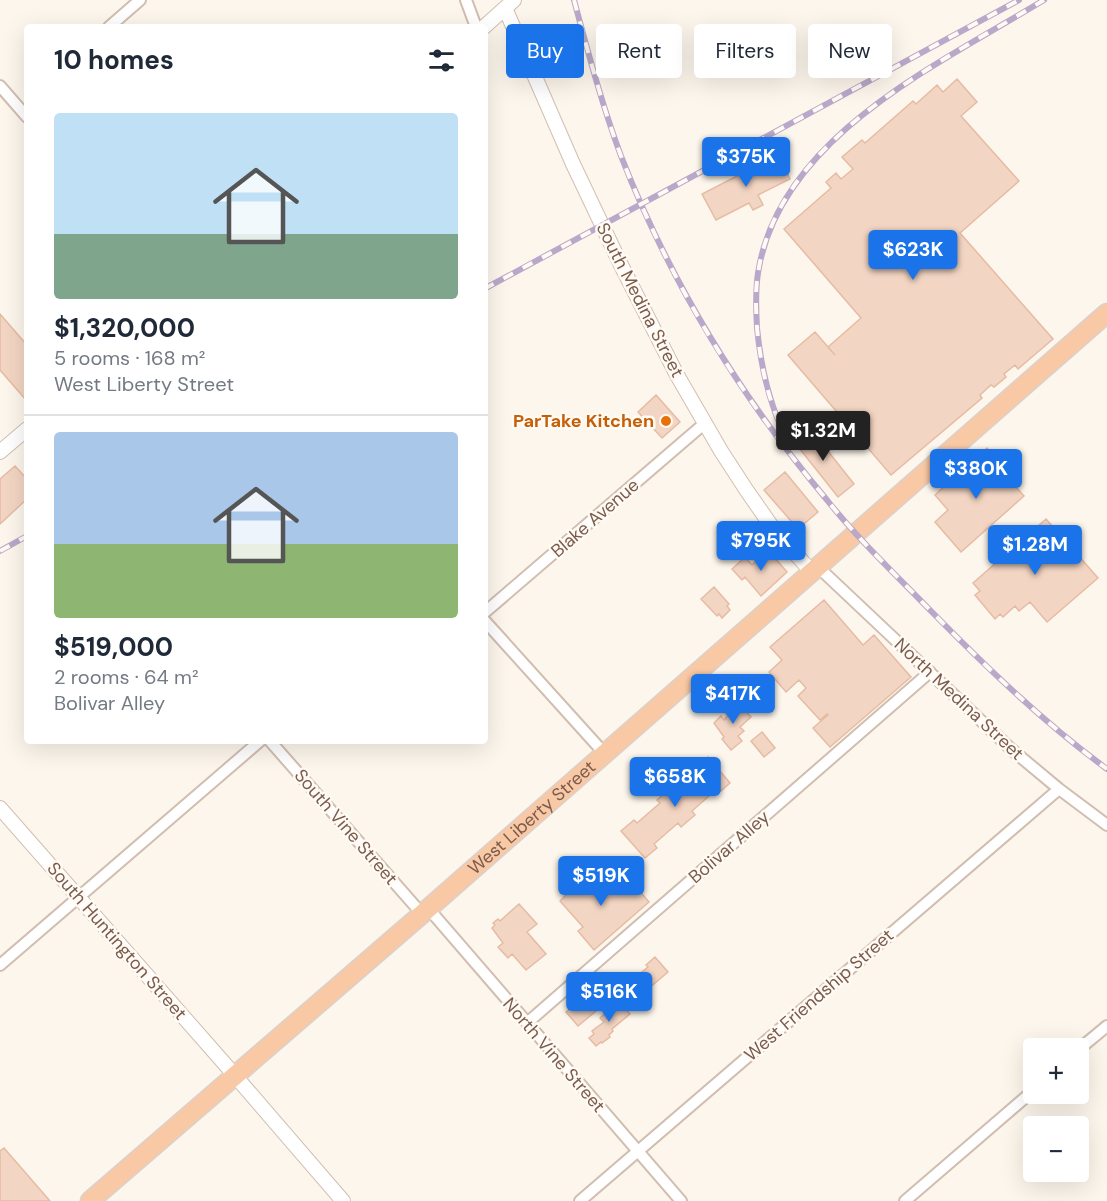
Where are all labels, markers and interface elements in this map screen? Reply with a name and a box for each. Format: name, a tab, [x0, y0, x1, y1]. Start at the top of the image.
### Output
chip: Buy	[506, 24, 584, 78]
chip: Rent	[596, 24, 682, 78]
chip: Filters	[694, 24, 796, 78]
chip: New	[808, 24, 892, 78]
text: 10 homes	[54, 43, 174, 77]
icon: filters	[425, 44, 458, 77]
pin: $375K	[704, 137, 788, 188]
text: $375K	[716, 143, 776, 169]
icon: home	[202, 152, 310, 260]
street label: South Medina Street	[591, 219, 689, 381]
pin: $623K	[871, 230, 955, 281]
text: $623K	[882, 236, 944, 262]
text: $1,320,000	[54, 311, 195, 345]
text: 5 rooms · 168 m²	[54, 345, 205, 371]
text: West Liberty Street	[54, 371, 234, 397]
place label: ParTake Kitchen	[513, 409, 654, 433]
pin: $1.32M	[774, 411, 872, 462]
marker: ParTake Kitchen	[659, 414, 673, 428]
text: $1.32M	[790, 417, 856, 443]
pin: $380K	[934, 449, 1018, 500]
text: $380K	[944, 455, 1008, 481]
icon: home	[202, 471, 310, 579]
street label: Blake Avenue	[546, 473, 644, 563]
pin: $795K	[719, 521, 803, 572]
pin: $1.28M	[986, 525, 1084, 576]
text: $795K	[731, 527, 791, 553]
text: $1.28M	[1002, 531, 1068, 557]
text: $519,000	[54, 630, 173, 664]
street label: North Medina Street	[889, 633, 1029, 765]
text: 2 rooms · 64 m²	[54, 664, 198, 690]
pin: $417K	[691, 674, 775, 725]
text: $417K	[705, 680, 761, 706]
text: Bolivar Alley	[54, 690, 165, 716]
street label: West Liberty Street	[463, 755, 601, 880]
pin: $658K	[633, 757, 717, 808]
text: $658K	[644, 763, 706, 789]
street label: South Vine Street	[289, 764, 403, 890]
street label: Bolivar Alley	[683, 805, 775, 889]
pin: $519K	[559, 856, 643, 907]
street label: South Huntington Street	[42, 857, 192, 1025]
text: $519K	[572, 862, 630, 888]
street label: West Friendship Street	[739, 923, 899, 1067]
pin: $516K	[567, 972, 651, 1023]
text: $516K	[580, 978, 638, 1004]
street label: North Vine Street	[497, 993, 611, 1117]
map controls	[1023, 1038, 1089, 1182]
button: +	[1023, 1038, 1089, 1104]
button: −	[1023, 1116, 1089, 1182]

